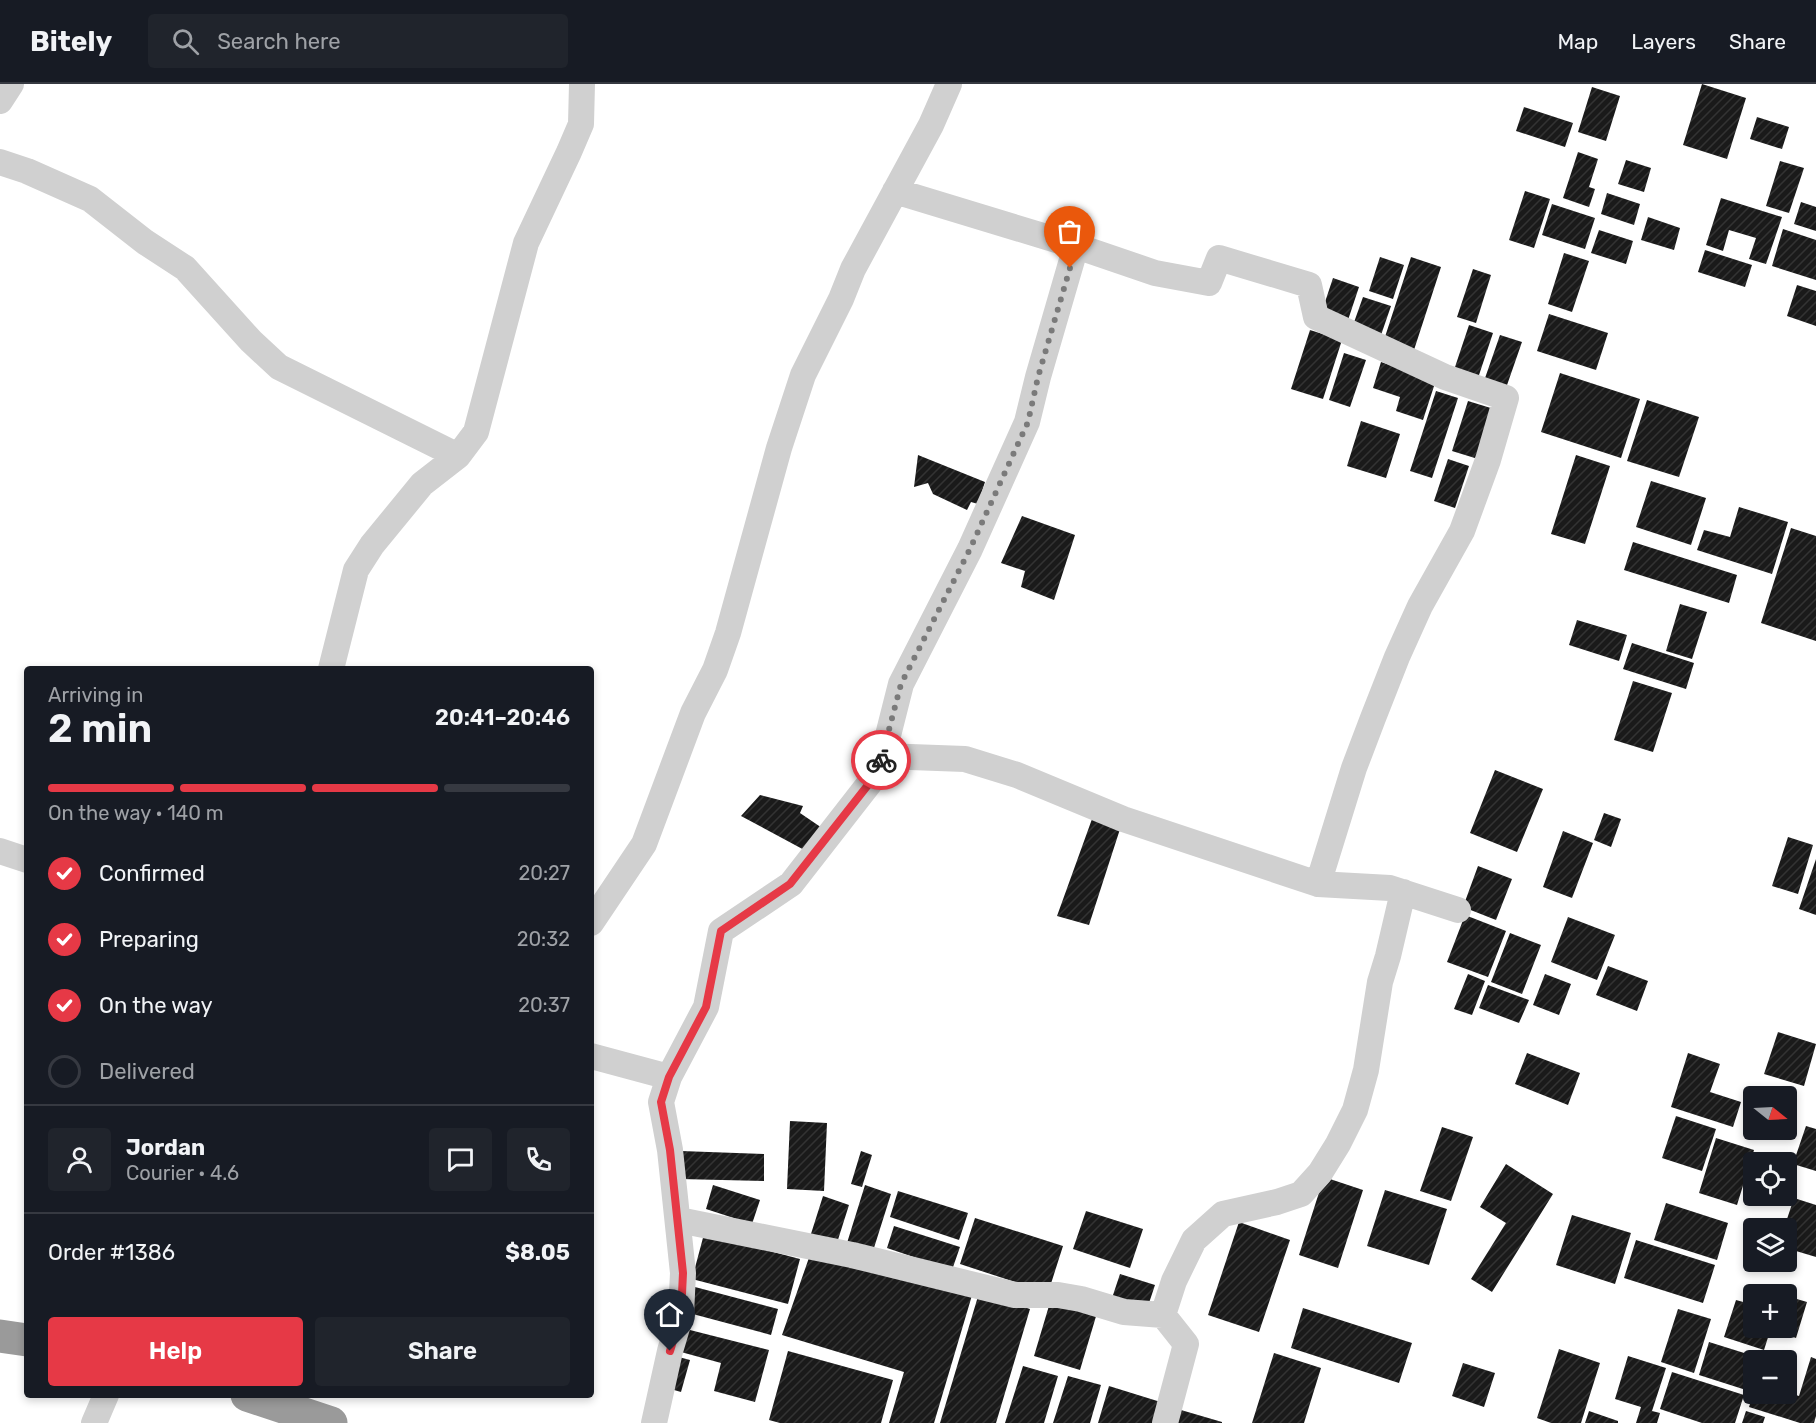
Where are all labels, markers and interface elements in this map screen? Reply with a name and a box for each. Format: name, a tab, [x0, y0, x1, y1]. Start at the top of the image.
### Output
search box	[148, 14, 568, 68]
text: Bitely	[30, 25, 112, 58]
icon: search	[169, 25, 202, 58]
text: Search here	[217, 28, 341, 55]
text: Map	[1557, 29, 1598, 54]
text: Layers	[1631, 29, 1696, 54]
text: Share	[1729, 29, 1786, 54]
pin	[1044, 206, 1095, 268]
icon: bag	[1053, 215, 1086, 248]
text: Arriving in	[48, 683, 143, 707]
text: 20:41–20:46	[435, 704, 570, 731]
text: 2 min	[48, 706, 152, 752]
courier	[851, 730, 911, 790]
icon: bike	[865, 744, 898, 777]
text: On the way · 140 m	[48, 801, 224, 825]
icon: check	[48, 857, 81, 890]
text: Confirmed	[99, 860, 205, 887]
text: 20:27	[518, 861, 570, 885]
icon: check	[48, 923, 81, 956]
text: Preparing	[99, 926, 199, 953]
text: 20:32	[517, 927, 570, 951]
icon: check	[48, 989, 81, 1022]
text: On the way	[99, 992, 213, 1019]
text: 20:37	[518, 993, 570, 1017]
text: Delivered	[99, 1058, 195, 1085]
north arrow	[1743, 1086, 1797, 1140]
map controls	[1743, 1086, 1797, 1404]
button: person	[48, 1128, 111, 1191]
button: chat	[429, 1128, 492, 1191]
button: phone	[507, 1128, 570, 1191]
text: Jordan	[126, 1134, 205, 1161]
button: locate	[1743, 1152, 1797, 1206]
text: Courier · 4.6	[126, 1161, 239, 1185]
button: layers	[1743, 1218, 1797, 1272]
text: Order #1386	[48, 1239, 175, 1266]
text: $8.05	[505, 1239, 570, 1266]
button: +	[1743, 1284, 1797, 1338]
pin	[644, 1289, 695, 1351]
icon: home	[653, 1298, 686, 1331]
button: Help	[48, 1317, 303, 1386]
button: Share	[315, 1317, 570, 1386]
button: −	[1743, 1350, 1797, 1404]

